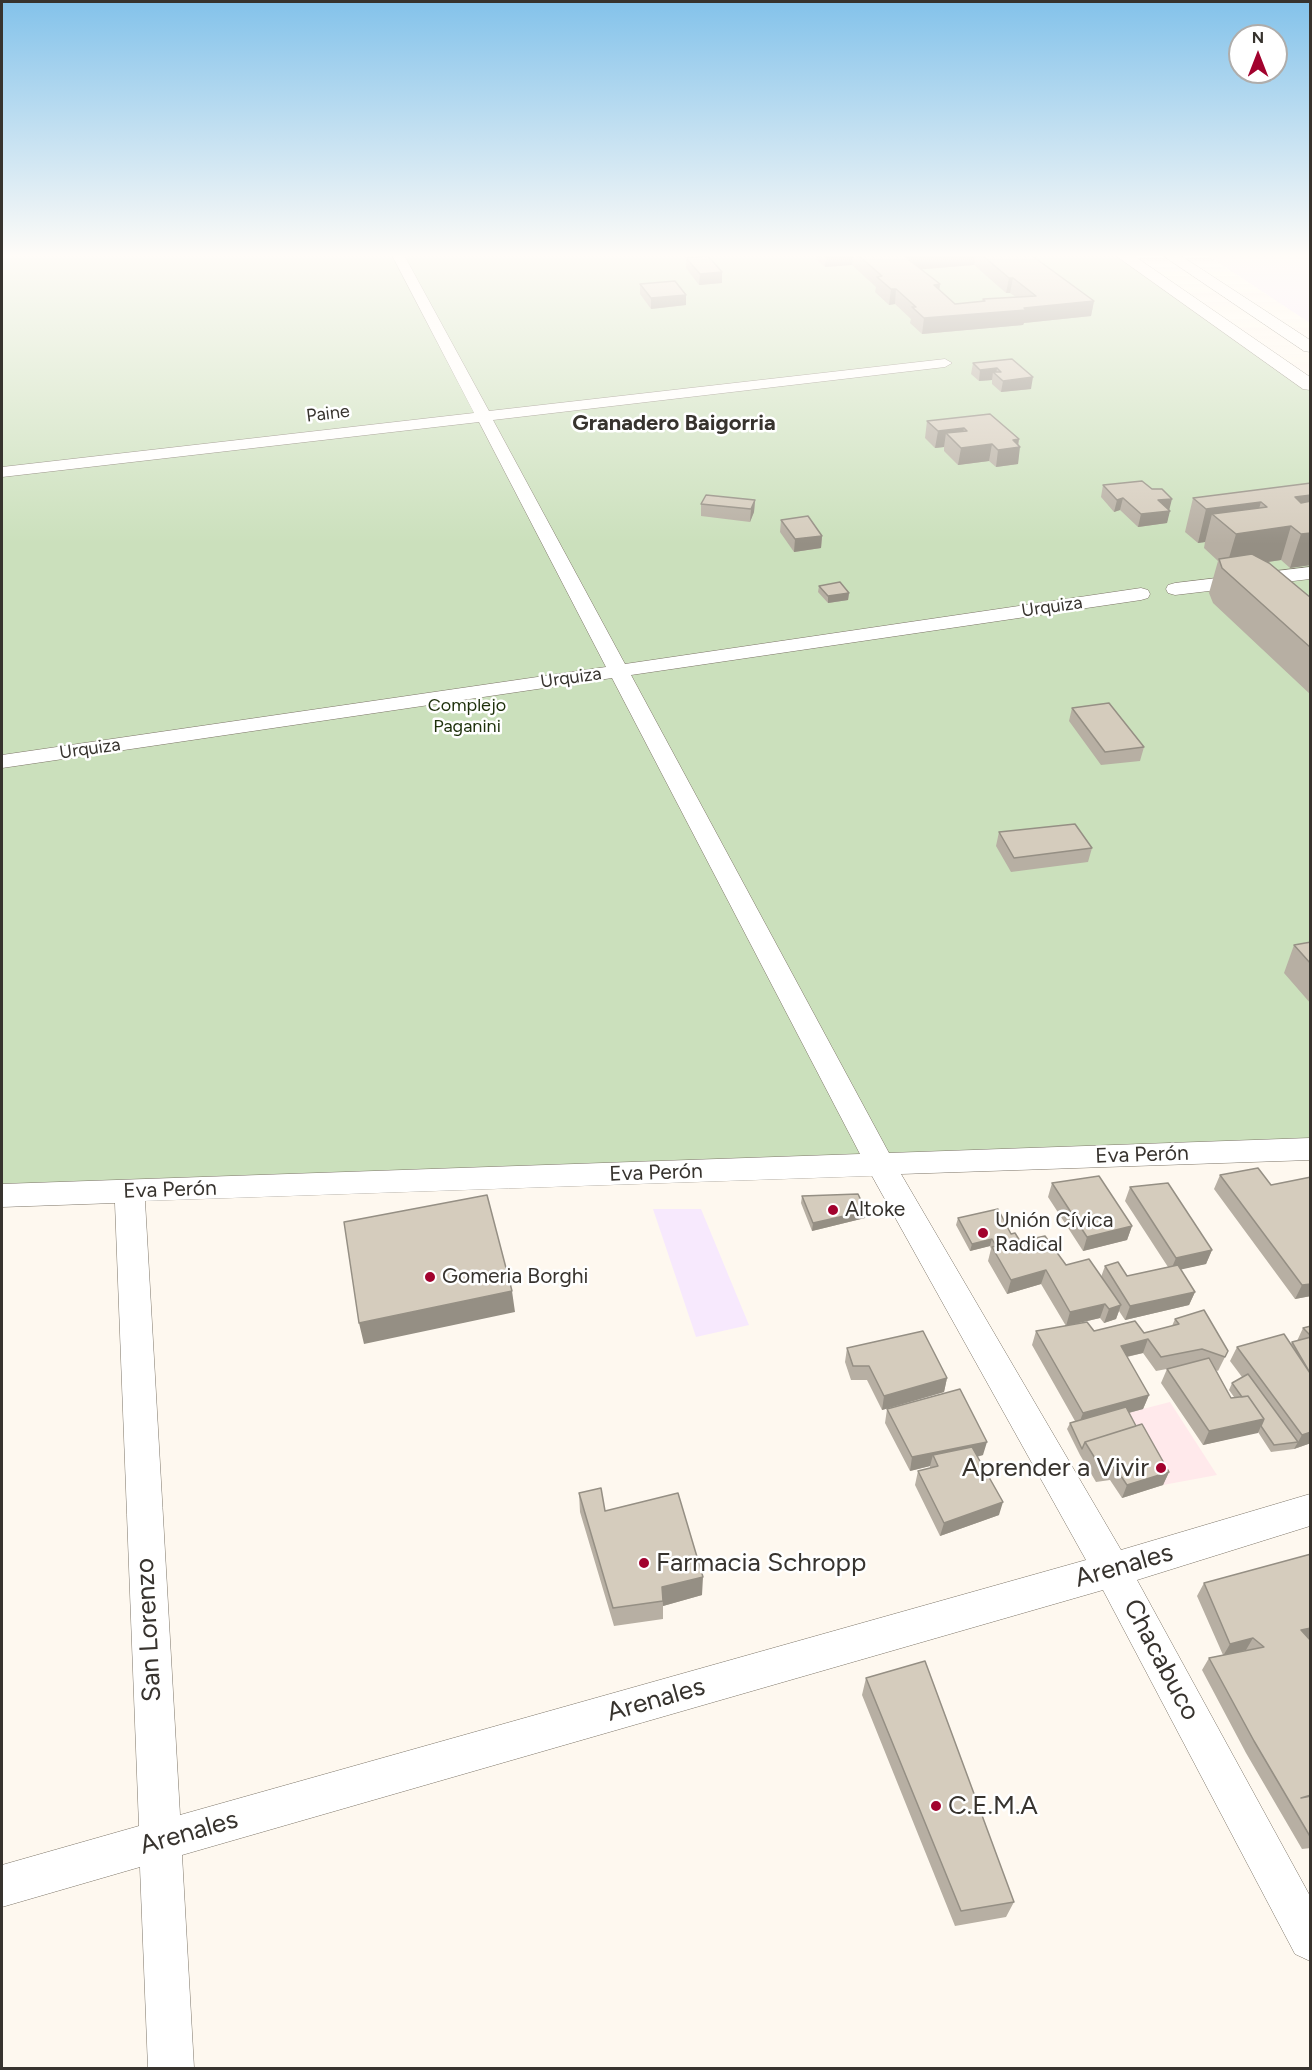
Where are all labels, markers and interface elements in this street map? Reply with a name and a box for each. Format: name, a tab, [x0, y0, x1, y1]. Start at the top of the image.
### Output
north arrow	[1228, 24, 1288, 84]
text: N	[1252, 28, 1264, 47]
street label: Paine	[305, 401, 351, 427]
district label: Granadero Baigorria	[572, 411, 776, 437]
street label: Urquiza	[1020, 592, 1084, 622]
street label: Urquiza	[539, 663, 603, 693]
park label: Complejo Paganini	[428, 695, 506, 738]
street label: Urquiza	[58, 734, 122, 764]
street label: Eva Perón	[1095, 1141, 1189, 1169]
street label: Eva Perón	[609, 1159, 703, 1187]
street label: Eva Perón	[123, 1176, 217, 1204]
place label: Altoke	[845, 1197, 905, 1223]
marker: Altoke	[826, 1203, 840, 1217]
place label: Unión Cívica Radical	[995, 1208, 1113, 1258]
marker: Unión Cívica Radical	[976, 1226, 990, 1240]
place label: Gomeria Borghi	[442, 1264, 588, 1290]
marker: Gomeria Borghi	[423, 1270, 437, 1284]
place label: Aprender a Vivir	[962, 1452, 1149, 1484]
marker: Aprender a Vivir	[1154, 1461, 1168, 1475]
street label: Arenales	[1071, 1537, 1177, 1595]
place label: Farmacia Schropp	[656, 1547, 866, 1579]
marker: Farmacia Schropp	[637, 1556, 651, 1570]
street label: San Lorenzo	[130, 1557, 168, 1703]
street label: Chacabuco	[1116, 1594, 1206, 1726]
street label: Arenales	[603, 1671, 709, 1729]
place label: C.E.M.A	[948, 1790, 1038, 1822]
marker: C.E.M.A	[929, 1799, 943, 1813]
street label: Arenales	[136, 1804, 242, 1862]

